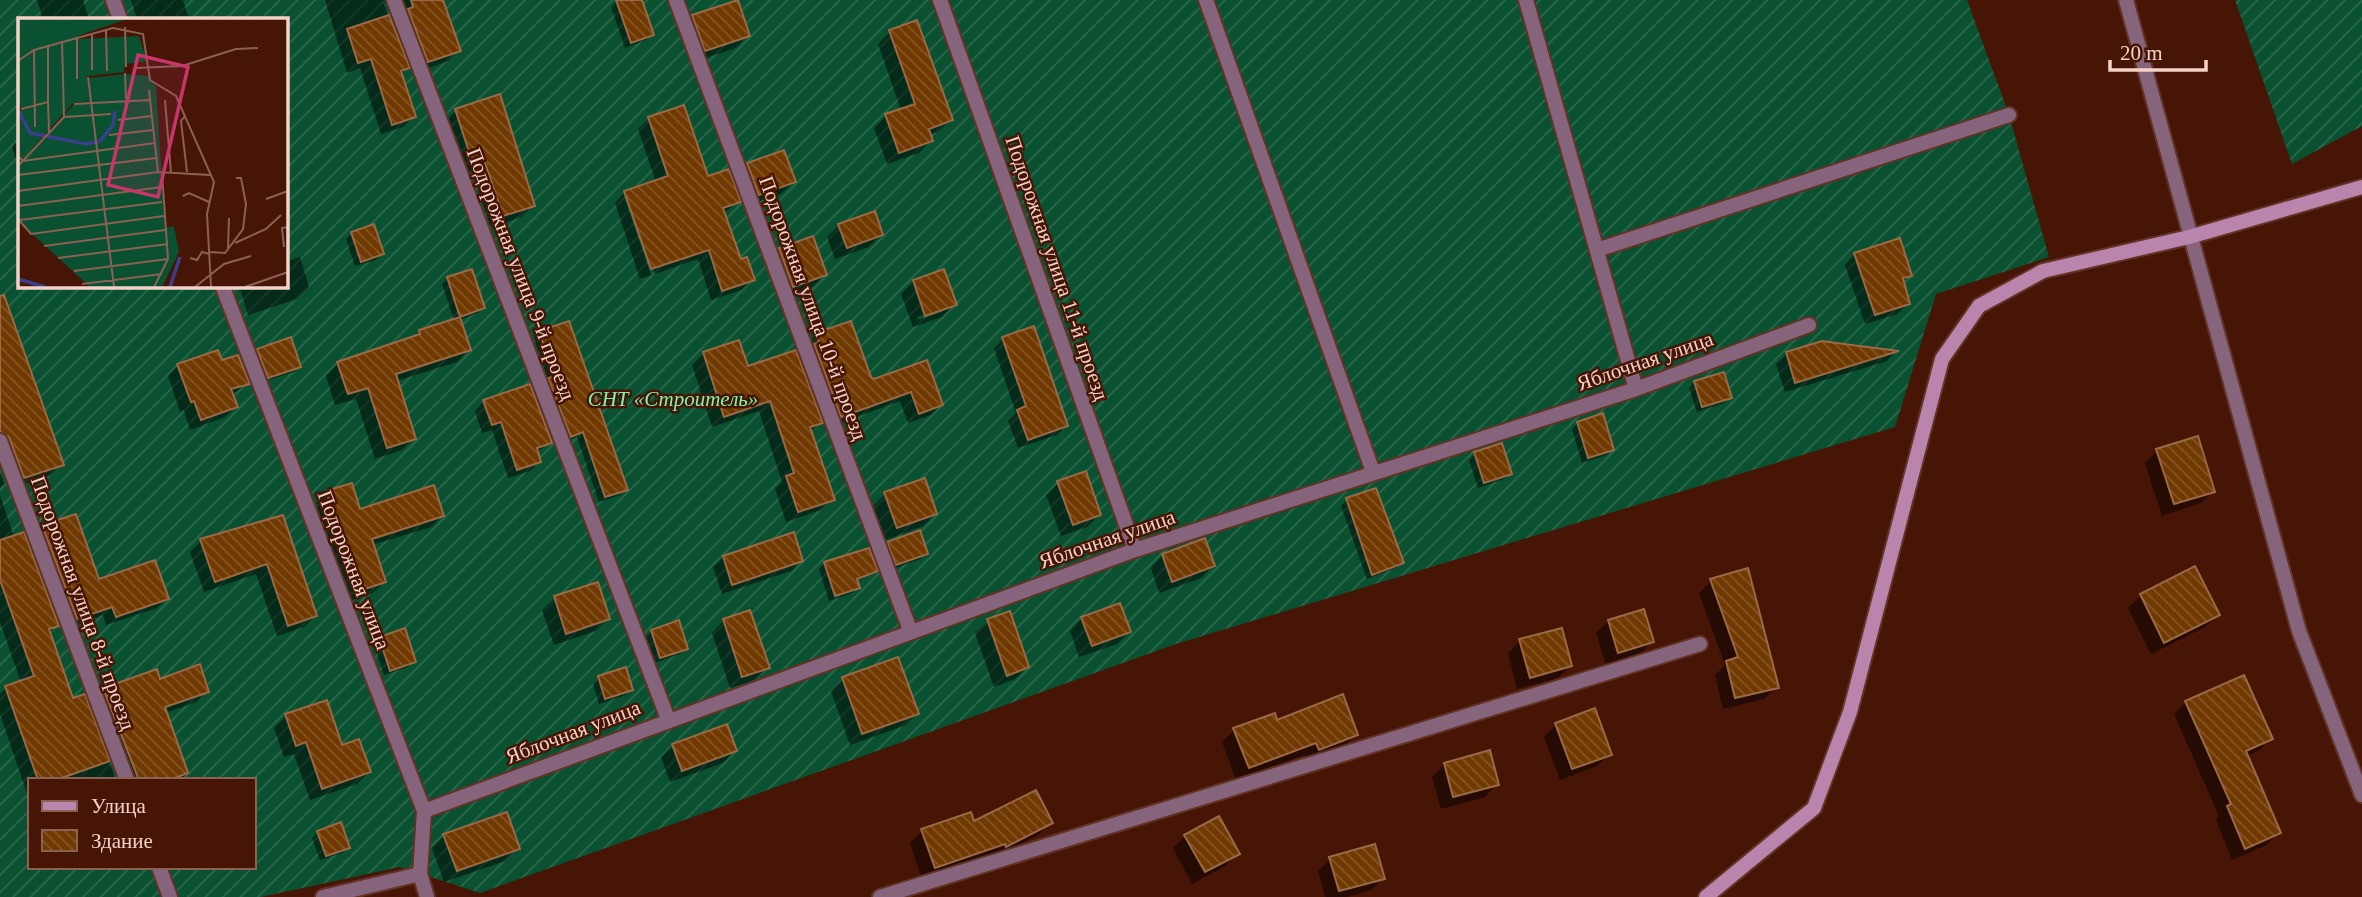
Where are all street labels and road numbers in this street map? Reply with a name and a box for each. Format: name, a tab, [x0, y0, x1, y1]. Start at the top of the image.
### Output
street label: Подорожная улица 11-й проезд	[1000, 133, 1114, 404]
street label: Подорожная улица 9-й проезд	[462, 144, 580, 404]
street label: Подорожная улица 10-й проезд	[754, 173, 872, 443]
street label: Яблочная улица	[1574, 326, 1717, 396]
street label: Подорожная улица 8-й проезд	[26, 473, 140, 734]
street label: Подорожная улица	[313, 487, 396, 654]
street label: Яблочная улица	[1036, 504, 1179, 574]
street label: Яблочная улица	[502, 695, 644, 769]

